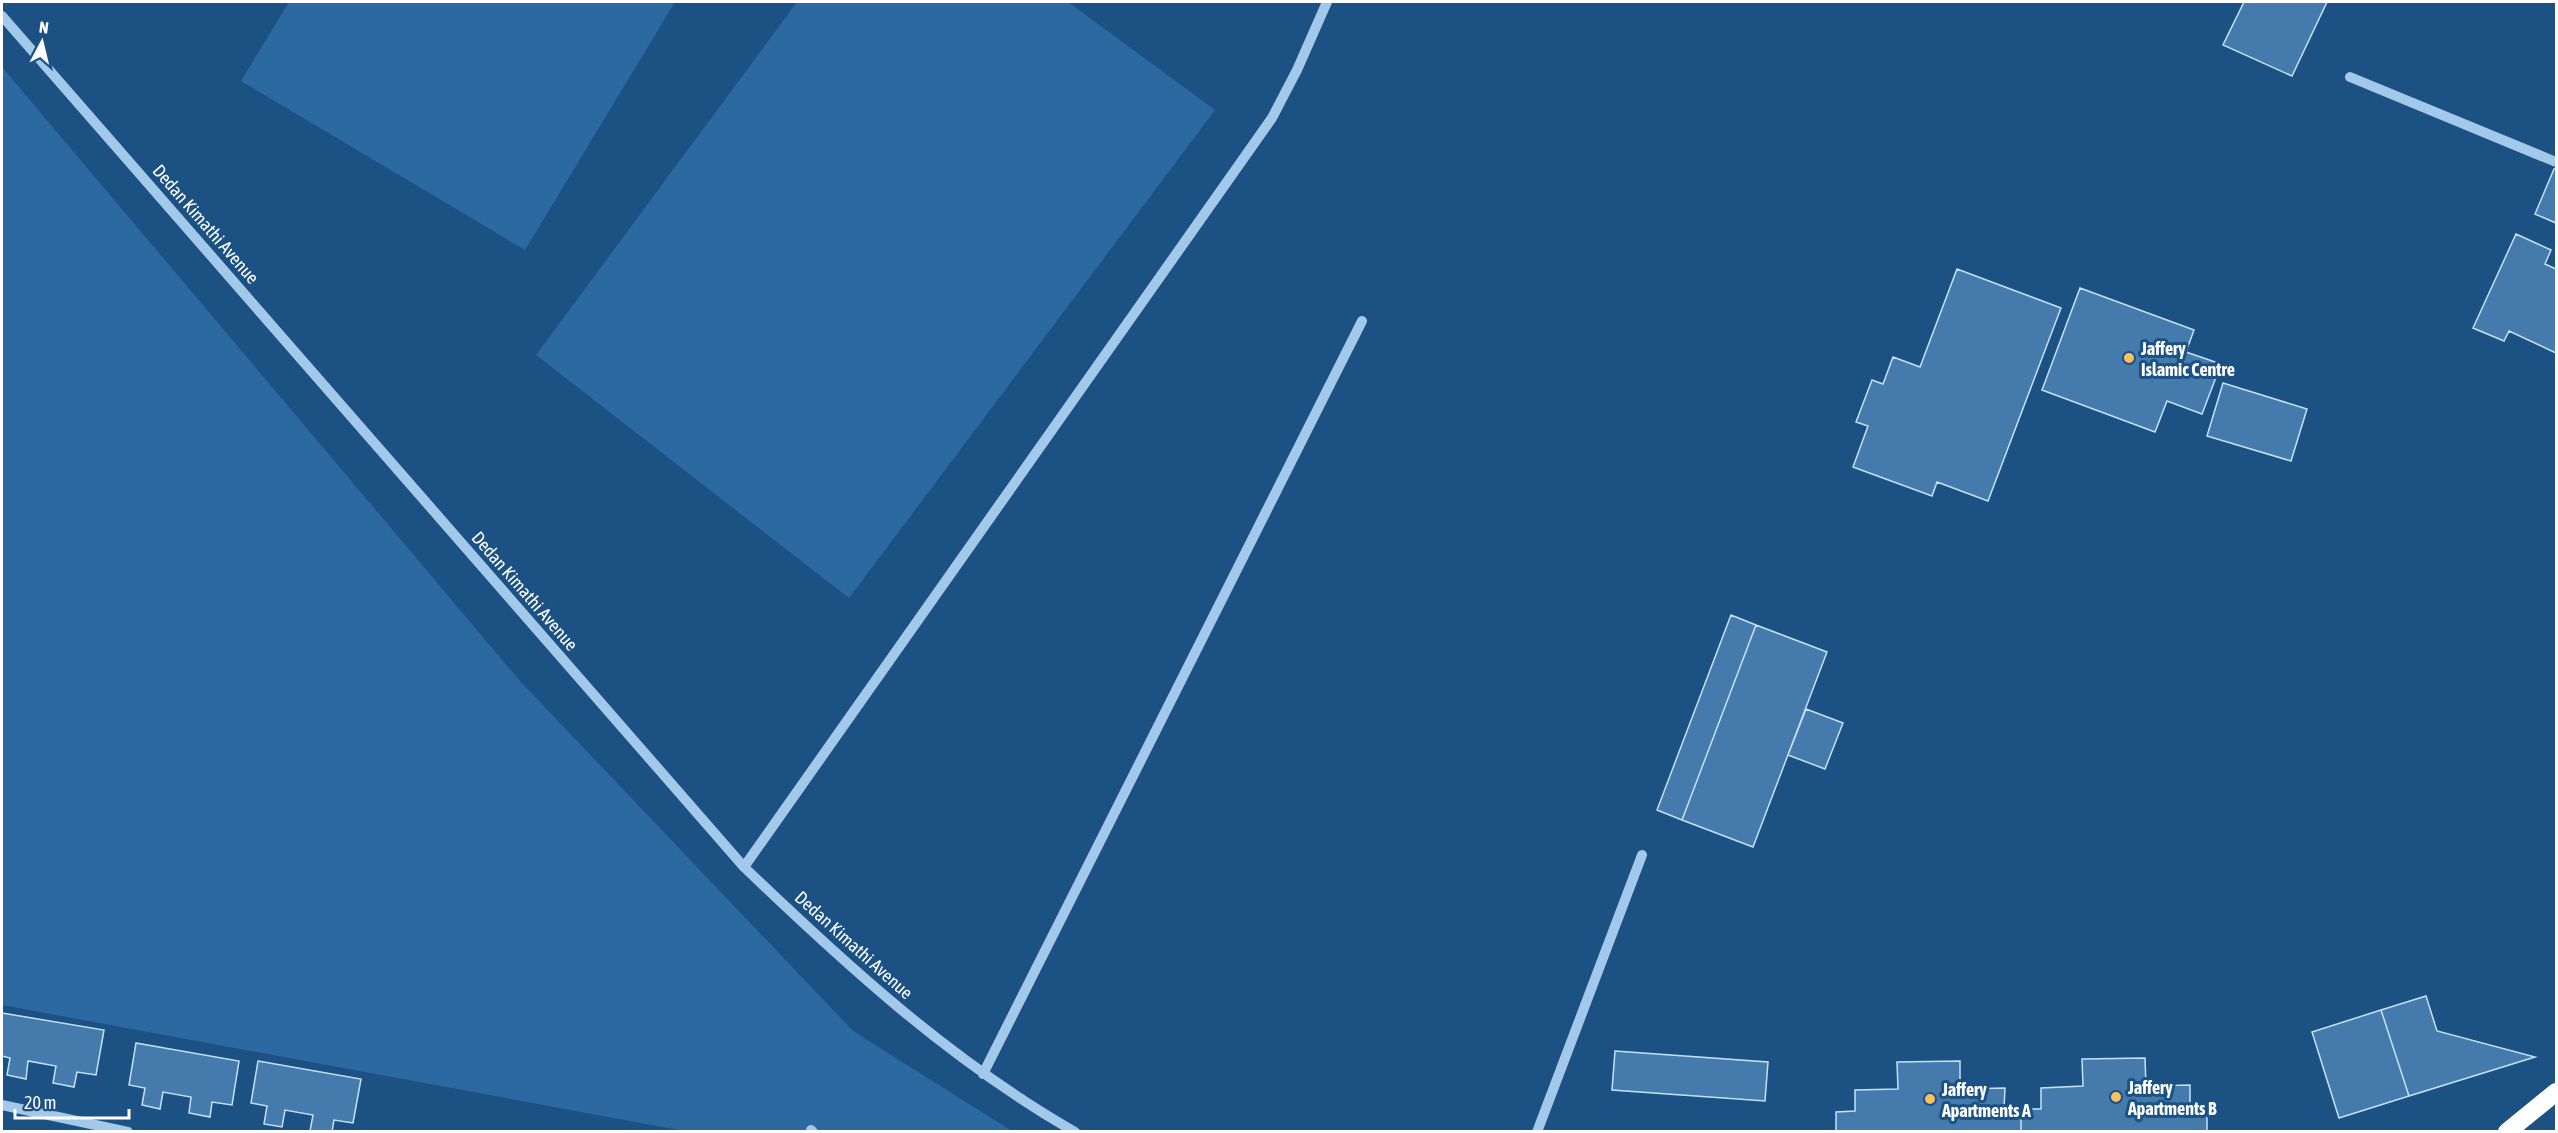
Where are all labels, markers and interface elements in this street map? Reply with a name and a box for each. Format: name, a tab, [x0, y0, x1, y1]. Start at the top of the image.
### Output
north arrow	[12, 12, 72, 72]
text: N	[38, 18, 50, 37]
street label: Dedan Kimathi Avenue	[149, 160, 263, 288]
place label: Jaffery Islamic Centre	[2140, 338, 2235, 380]
marker: Jaffery Islamic Centre	[2122, 351, 2136, 365]
street label: Dedan Kimathi Avenue	[468, 527, 582, 655]
street label: Dedan Kimathi Avenue	[791, 887, 917, 1003]
place label: Jaffery Apartments B	[2127, 1077, 2217, 1119]
place label: Jaffery Apartments A	[1941, 1079, 2031, 1121]
scale bar	[15, 1082, 129, 1120]
marker: Jaffery Apartments B	[2109, 1090, 2123, 1104]
text: 20 m	[24, 1092, 56, 1113]
marker: Jaffery Apartments A	[1923, 1092, 1937, 1106]

